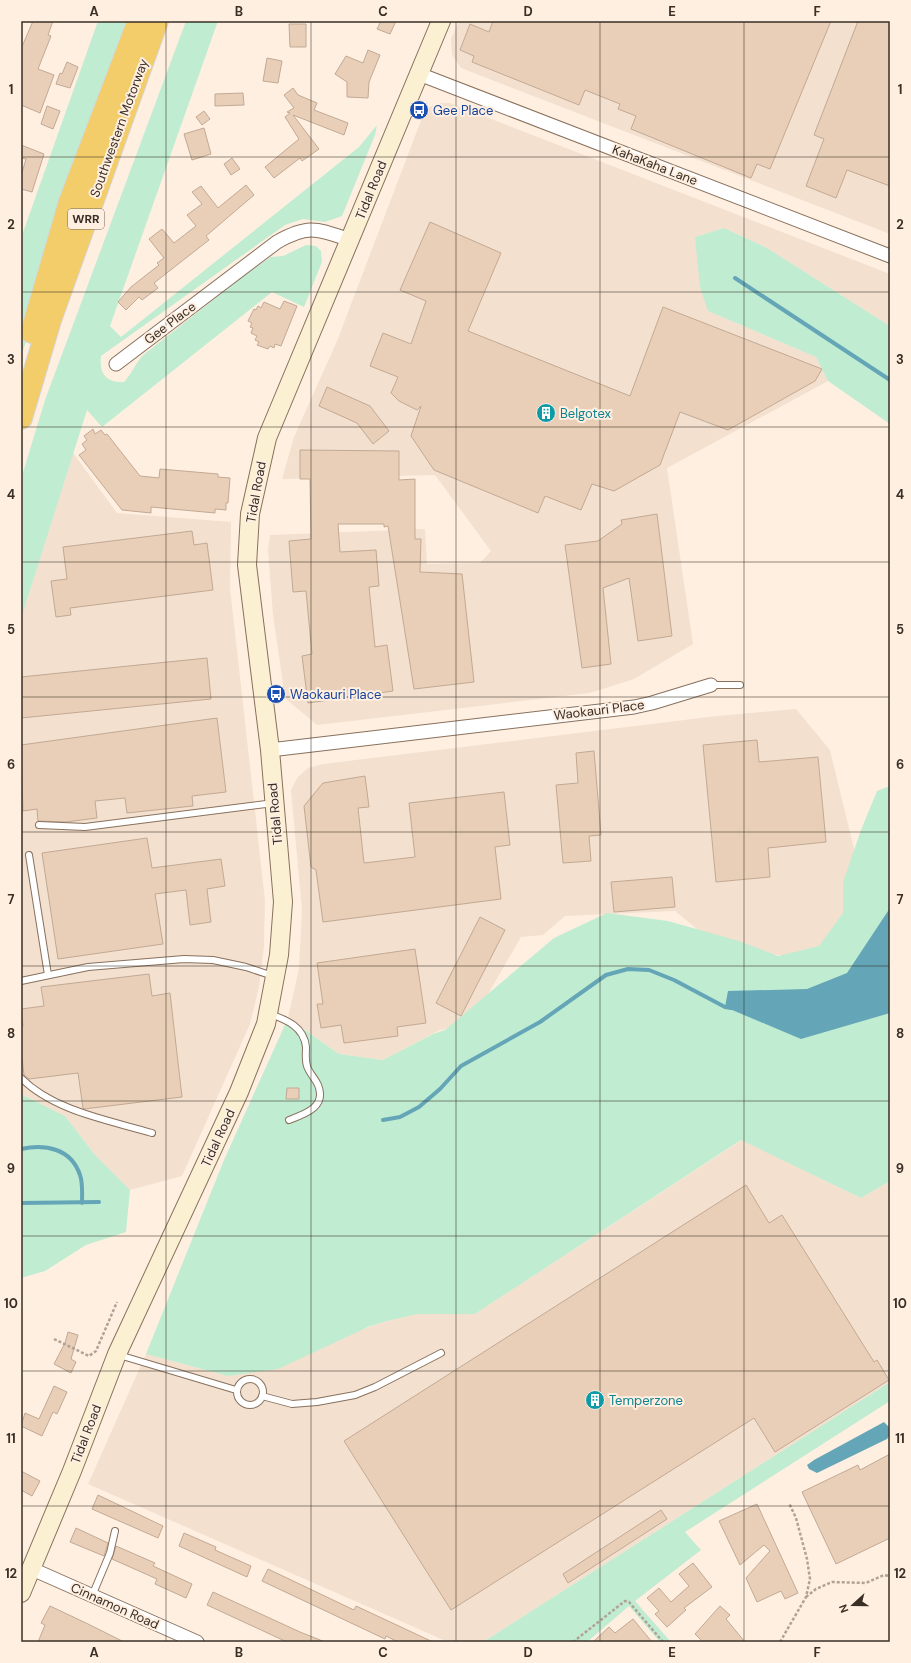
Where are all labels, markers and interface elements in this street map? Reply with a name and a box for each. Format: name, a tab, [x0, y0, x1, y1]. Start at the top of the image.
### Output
text: A	[89, 3, 99, 20]
text: B	[235, 3, 243, 20]
text: C	[378, 3, 388, 20]
text: D	[523, 3, 533, 20]
text: E	[668, 3, 676, 20]
text: F	[813, 3, 821, 20]
street label: Southwestern Motorway	[86, 56, 152, 200]
text: 1	[9, 81, 13, 98]
text: 1	[898, 81, 902, 98]
bus stop icon: Gee Place	[408, 99, 430, 121]
place label: Gee Place	[433, 102, 493, 119]
street label: KahaKaha Lane	[610, 141, 700, 189]
street label: Tidal Road	[351, 158, 391, 222]
road number: WRR	[68, 209, 104, 229]
text: 2	[7, 216, 15, 233]
text: 2	[896, 216, 904, 233]
street label: Gee Place	[141, 298, 199, 348]
text: 3	[7, 351, 15, 368]
text: 3	[896, 351, 904, 368]
building icon: Belgotex	[535, 402, 557, 424]
place label: Belgotex	[560, 405, 612, 422]
street label: Tidal Road	[242, 460, 270, 524]
text: 4	[7, 486, 15, 503]
text: 4	[896, 486, 904, 503]
text: 5	[7, 621, 15, 638]
text: 5	[896, 621, 904, 638]
bus stop icon: Waokauri Place	[265, 683, 287, 705]
place label: Waokauri Place	[290, 686, 381, 703]
street label: Waokauri Place	[553, 696, 645, 724]
text: 6	[7, 756, 15, 773]
text: 6	[896, 756, 904, 773]
street label: Tidal Road	[264, 782, 286, 846]
text: 7	[8, 891, 15, 908]
text: 7	[897, 891, 904, 908]
text: 8	[7, 1025, 15, 1042]
text: 8	[896, 1025, 904, 1042]
street label: Tidal Road	[197, 1106, 239, 1170]
text: 9	[7, 1160, 15, 1177]
text: 9	[896, 1160, 904, 1177]
text: 10	[4, 1295, 18, 1312]
text: 10	[893, 1295, 907, 1312]
building icon: Temperzone	[584, 1389, 606, 1411]
place label: Temperzone	[609, 1392, 683, 1409]
street label: Tidal Road	[67, 1402, 105, 1466]
text: 11	[6, 1430, 16, 1447]
text: 11	[895, 1430, 905, 1447]
text: 12	[5, 1565, 17, 1582]
text: 12	[894, 1565, 906, 1582]
street label: Cinnamon Road	[68, 1579, 162, 1633]
north arrow	[833, 1585, 873, 1625]
text: N	[836, 1602, 852, 1615]
text: A	[89, 1644, 99, 1661]
text: B	[235, 1644, 243, 1661]
text: C	[378, 1644, 388, 1661]
text: D	[523, 1644, 533, 1661]
text: E	[668, 1644, 676, 1661]
text: F	[813, 1644, 821, 1661]

